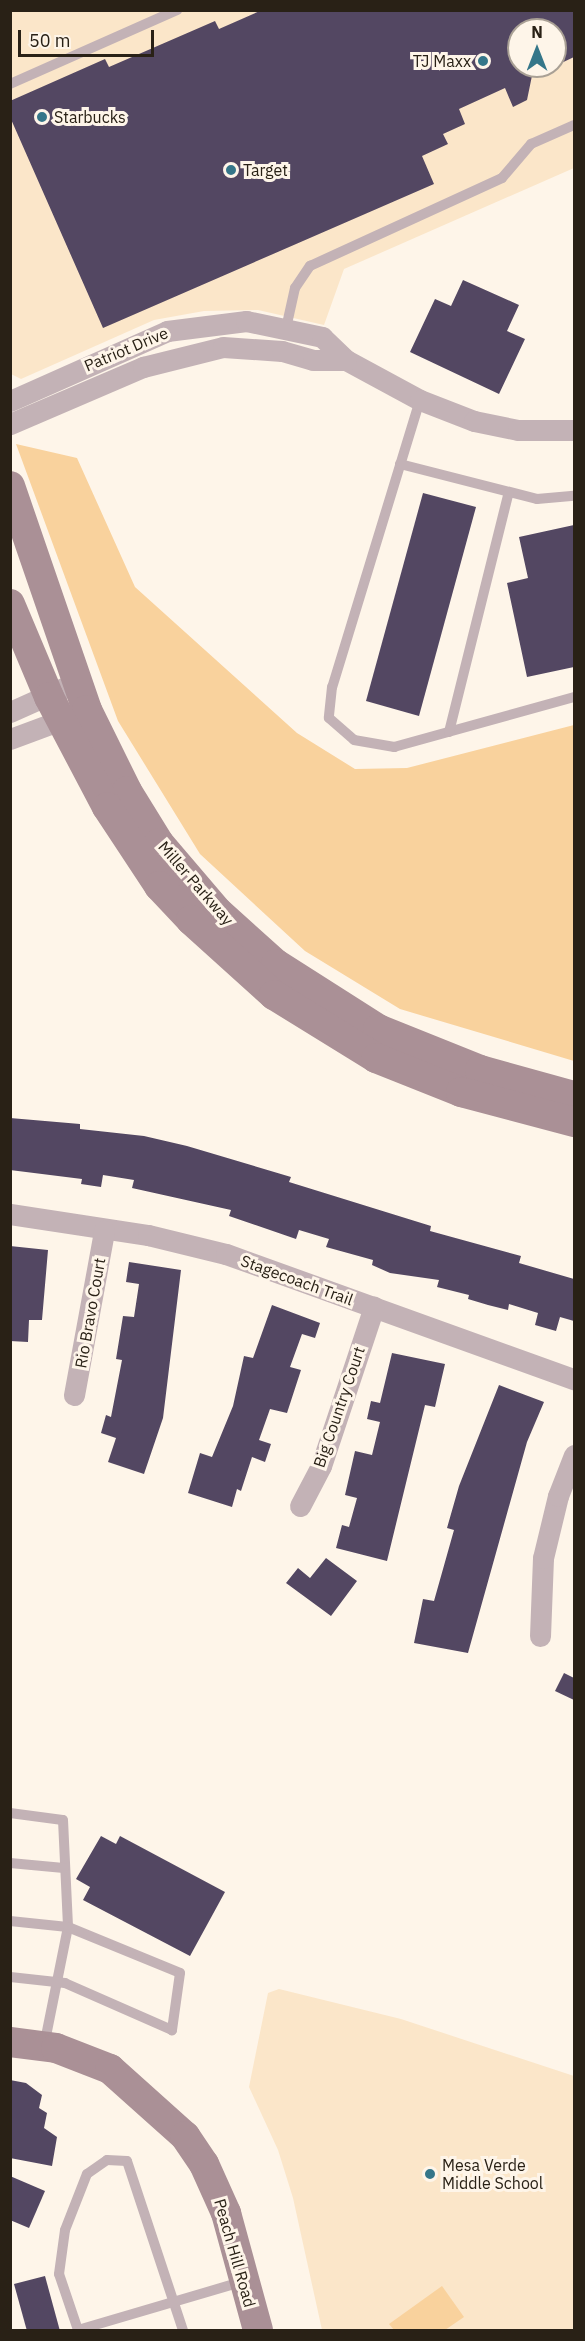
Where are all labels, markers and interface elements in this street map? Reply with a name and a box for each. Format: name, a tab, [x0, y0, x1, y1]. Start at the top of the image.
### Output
scale bar	[21, 18, 158, 56]
north arrow	[507, 18, 567, 78]
text: N	[531, 22, 543, 42]
text: 50 m	[29, 29, 71, 52]
place label: TJ Maxx	[413, 51, 471, 71]
marker: TJ Maxx	[476, 54, 490, 68]
place label: Starbucks	[54, 107, 126, 127]
marker: Starbucks	[35, 110, 49, 124]
place label: Target	[243, 160, 288, 180]
marker: Target	[224, 163, 238, 177]
street label: Patriot Drive	[81, 323, 171, 375]
street label: Miller Parkway	[154, 837, 238, 929]
street label: Stagecoach Trail	[238, 1251, 356, 1309]
street label: Rio Bravo Court	[71, 1256, 109, 1370]
street label: Big Country Court	[309, 1344, 369, 1470]
place label: Mesa Verde Middle School	[442, 2155, 543, 2193]
marker: Mesa Verde Middle School	[423, 2167, 437, 2181]
street label: Peach Hill Road	[210, 2196, 260, 2310]

